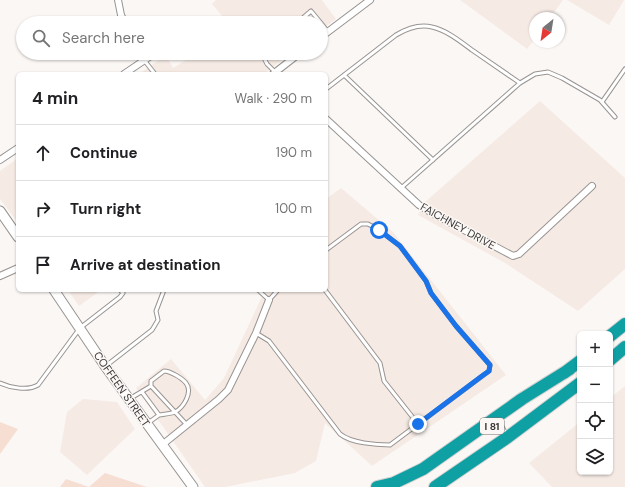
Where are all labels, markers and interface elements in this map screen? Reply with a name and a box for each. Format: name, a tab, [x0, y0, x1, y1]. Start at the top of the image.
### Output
north arrow	[529, 12, 565, 48]
search box	[16, 16, 328, 60]
icon: search	[30, 27, 52, 49]
text: Search here	[62, 28, 145, 48]
text: 4 min	[32, 87, 78, 109]
text: Walk · 290 m	[235, 90, 312, 107]
icon: ahead	[32, 142, 54, 164]
text: Continue	[70, 143, 138, 163]
text: 190 m	[276, 144, 312, 161]
icon: right	[32, 198, 54, 220]
text: Turn right	[70, 199, 141, 219]
text: 100 m	[275, 200, 312, 217]
street label: FAICHNEY DRIVE	[418, 200, 498, 252]
route start	[370, 221, 388, 239]
icon: arrive	[32, 254, 54, 276]
text: Arrive at destination	[70, 255, 221, 275]
map controls	[577, 331, 613, 475]
button: +	[577, 331, 613, 367]
street label: COFFEEN STREET	[91, 349, 153, 429]
button: −	[577, 367, 613, 403]
button: locate	[577, 403, 613, 439]
route end	[409, 415, 427, 433]
road number: I 81	[480, 418, 504, 434]
button: layers	[577, 439, 613, 475]

